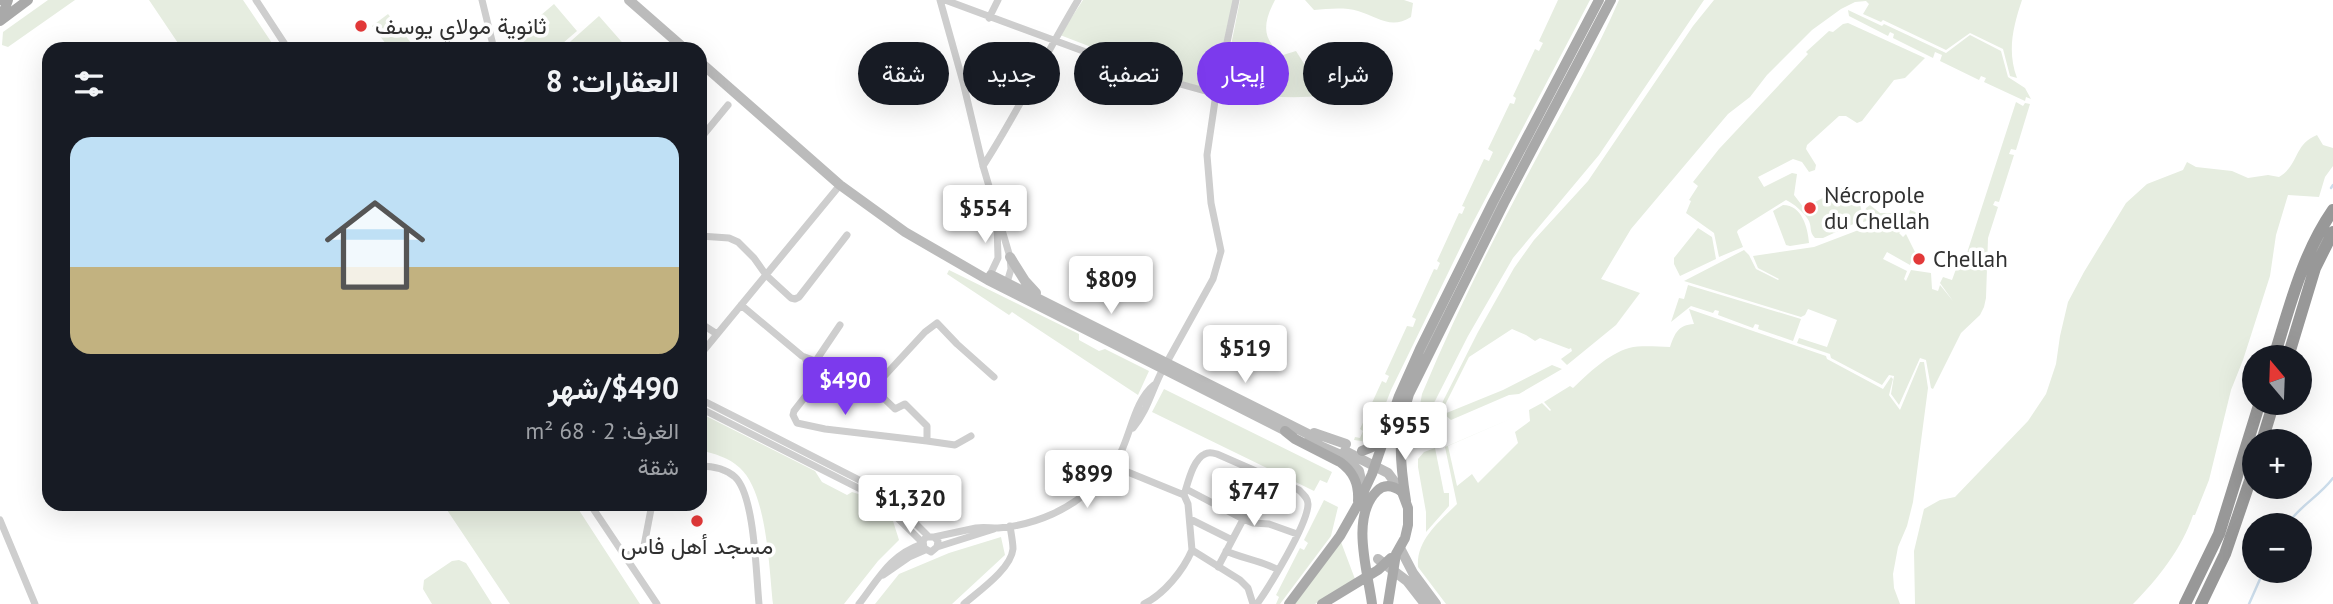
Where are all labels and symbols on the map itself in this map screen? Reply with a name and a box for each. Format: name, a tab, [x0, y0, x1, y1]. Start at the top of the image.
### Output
place label: ثانوية مولاي يوسف	[375, 11, 547, 45]
marker: ثانوية مولاي يوسف	[353, 18, 369, 34]
place label: Nécropole du Chellah	[1824, 180, 1930, 235]
pin: $554	[944, 186, 1026, 245]
marker: Nécropole du Chellah	[1802, 200, 1818, 216]
place label: Chellah	[1933, 244, 2008, 273]
marker: Chellah	[1911, 251, 1927, 267]
pin: $809	[1070, 256, 1152, 316]
pin: $519	[1204, 326, 1286, 385]
north arrow	[2242, 345, 2312, 415]
pin: $490	[804, 358, 886, 417]
pin: $955	[1364, 402, 1446, 462]
pin: $899	[1046, 450, 1128, 510]
pin: $747	[1213, 468, 1295, 528]
pin: $1,320	[853, 476, 967, 535]
marker: مسجد أهل فاس	[689, 513, 705, 529]
place label: مسجد أهل فاس	[621, 531, 773, 560]

